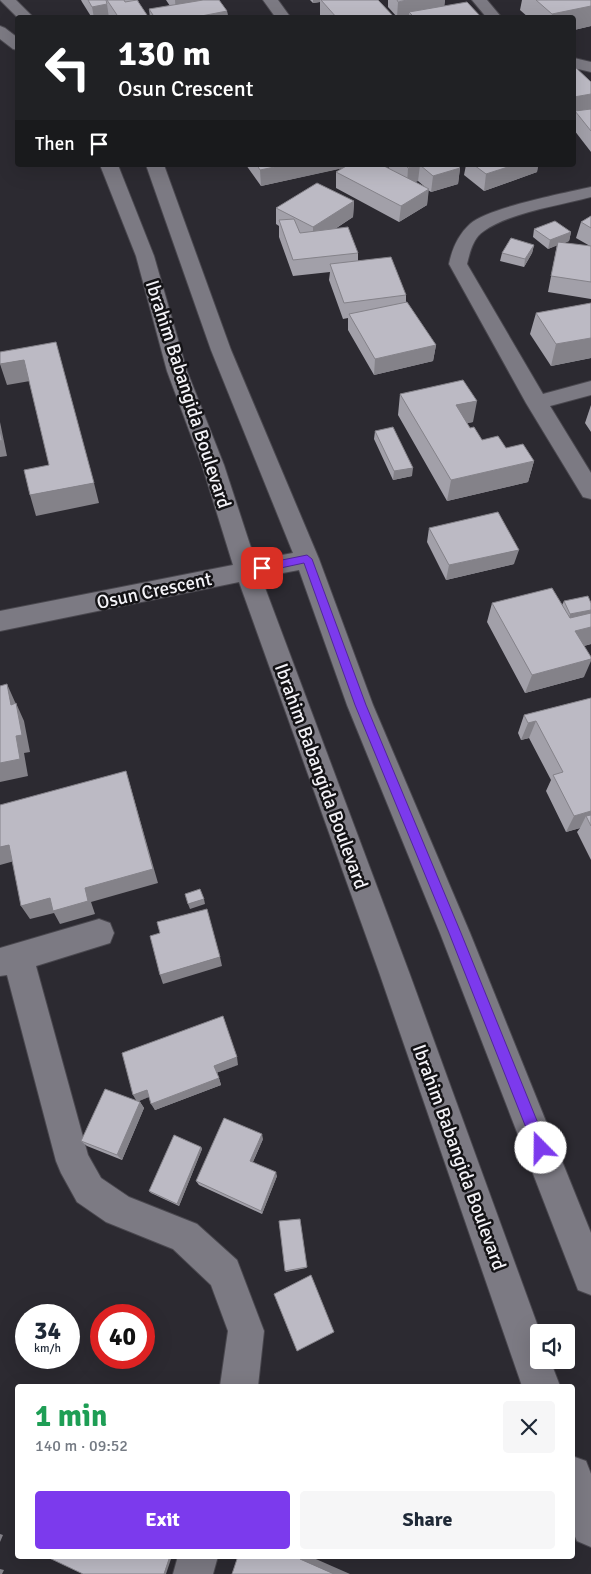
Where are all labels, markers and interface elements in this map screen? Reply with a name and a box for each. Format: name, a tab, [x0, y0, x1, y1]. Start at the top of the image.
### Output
text: 130 m	[118, 32, 211, 75]
icon: left	[35, 35, 100, 100]
text: Osun Crescent	[118, 75, 254, 102]
icon: arrive	[85, 130, 113, 158]
text: Then	[35, 132, 75, 156]
street label: Ibrahim Babangida Boulevard	[140, 277, 236, 511]
pin	[241, 547, 283, 589]
icon: arrive	[248, 554, 276, 582]
street label: Osun Crescent	[94, 567, 214, 615]
street label: Ibrahim Babangida Boulevard	[269, 660, 373, 893]
street label: Ibrahim Babangida Boulevard	[407, 1041, 511, 1274]
position arrow	[514, 1121, 566, 1173]
speed limit sign: 40	[90, 1304, 155, 1369]
text: 34	[34, 1315, 61, 1346]
map controls	[530, 1324, 575, 1369]
button: sound	[530, 1324, 575, 1369]
text: km/h	[34, 1341, 61, 1356]
text: 1 min	[35, 1398, 107, 1435]
button: close	[503, 1401, 555, 1453]
text: 140 m · 09:52	[35, 1436, 128, 1456]
button: Exit	[35, 1491, 290, 1549]
button: Share	[300, 1491, 555, 1549]

